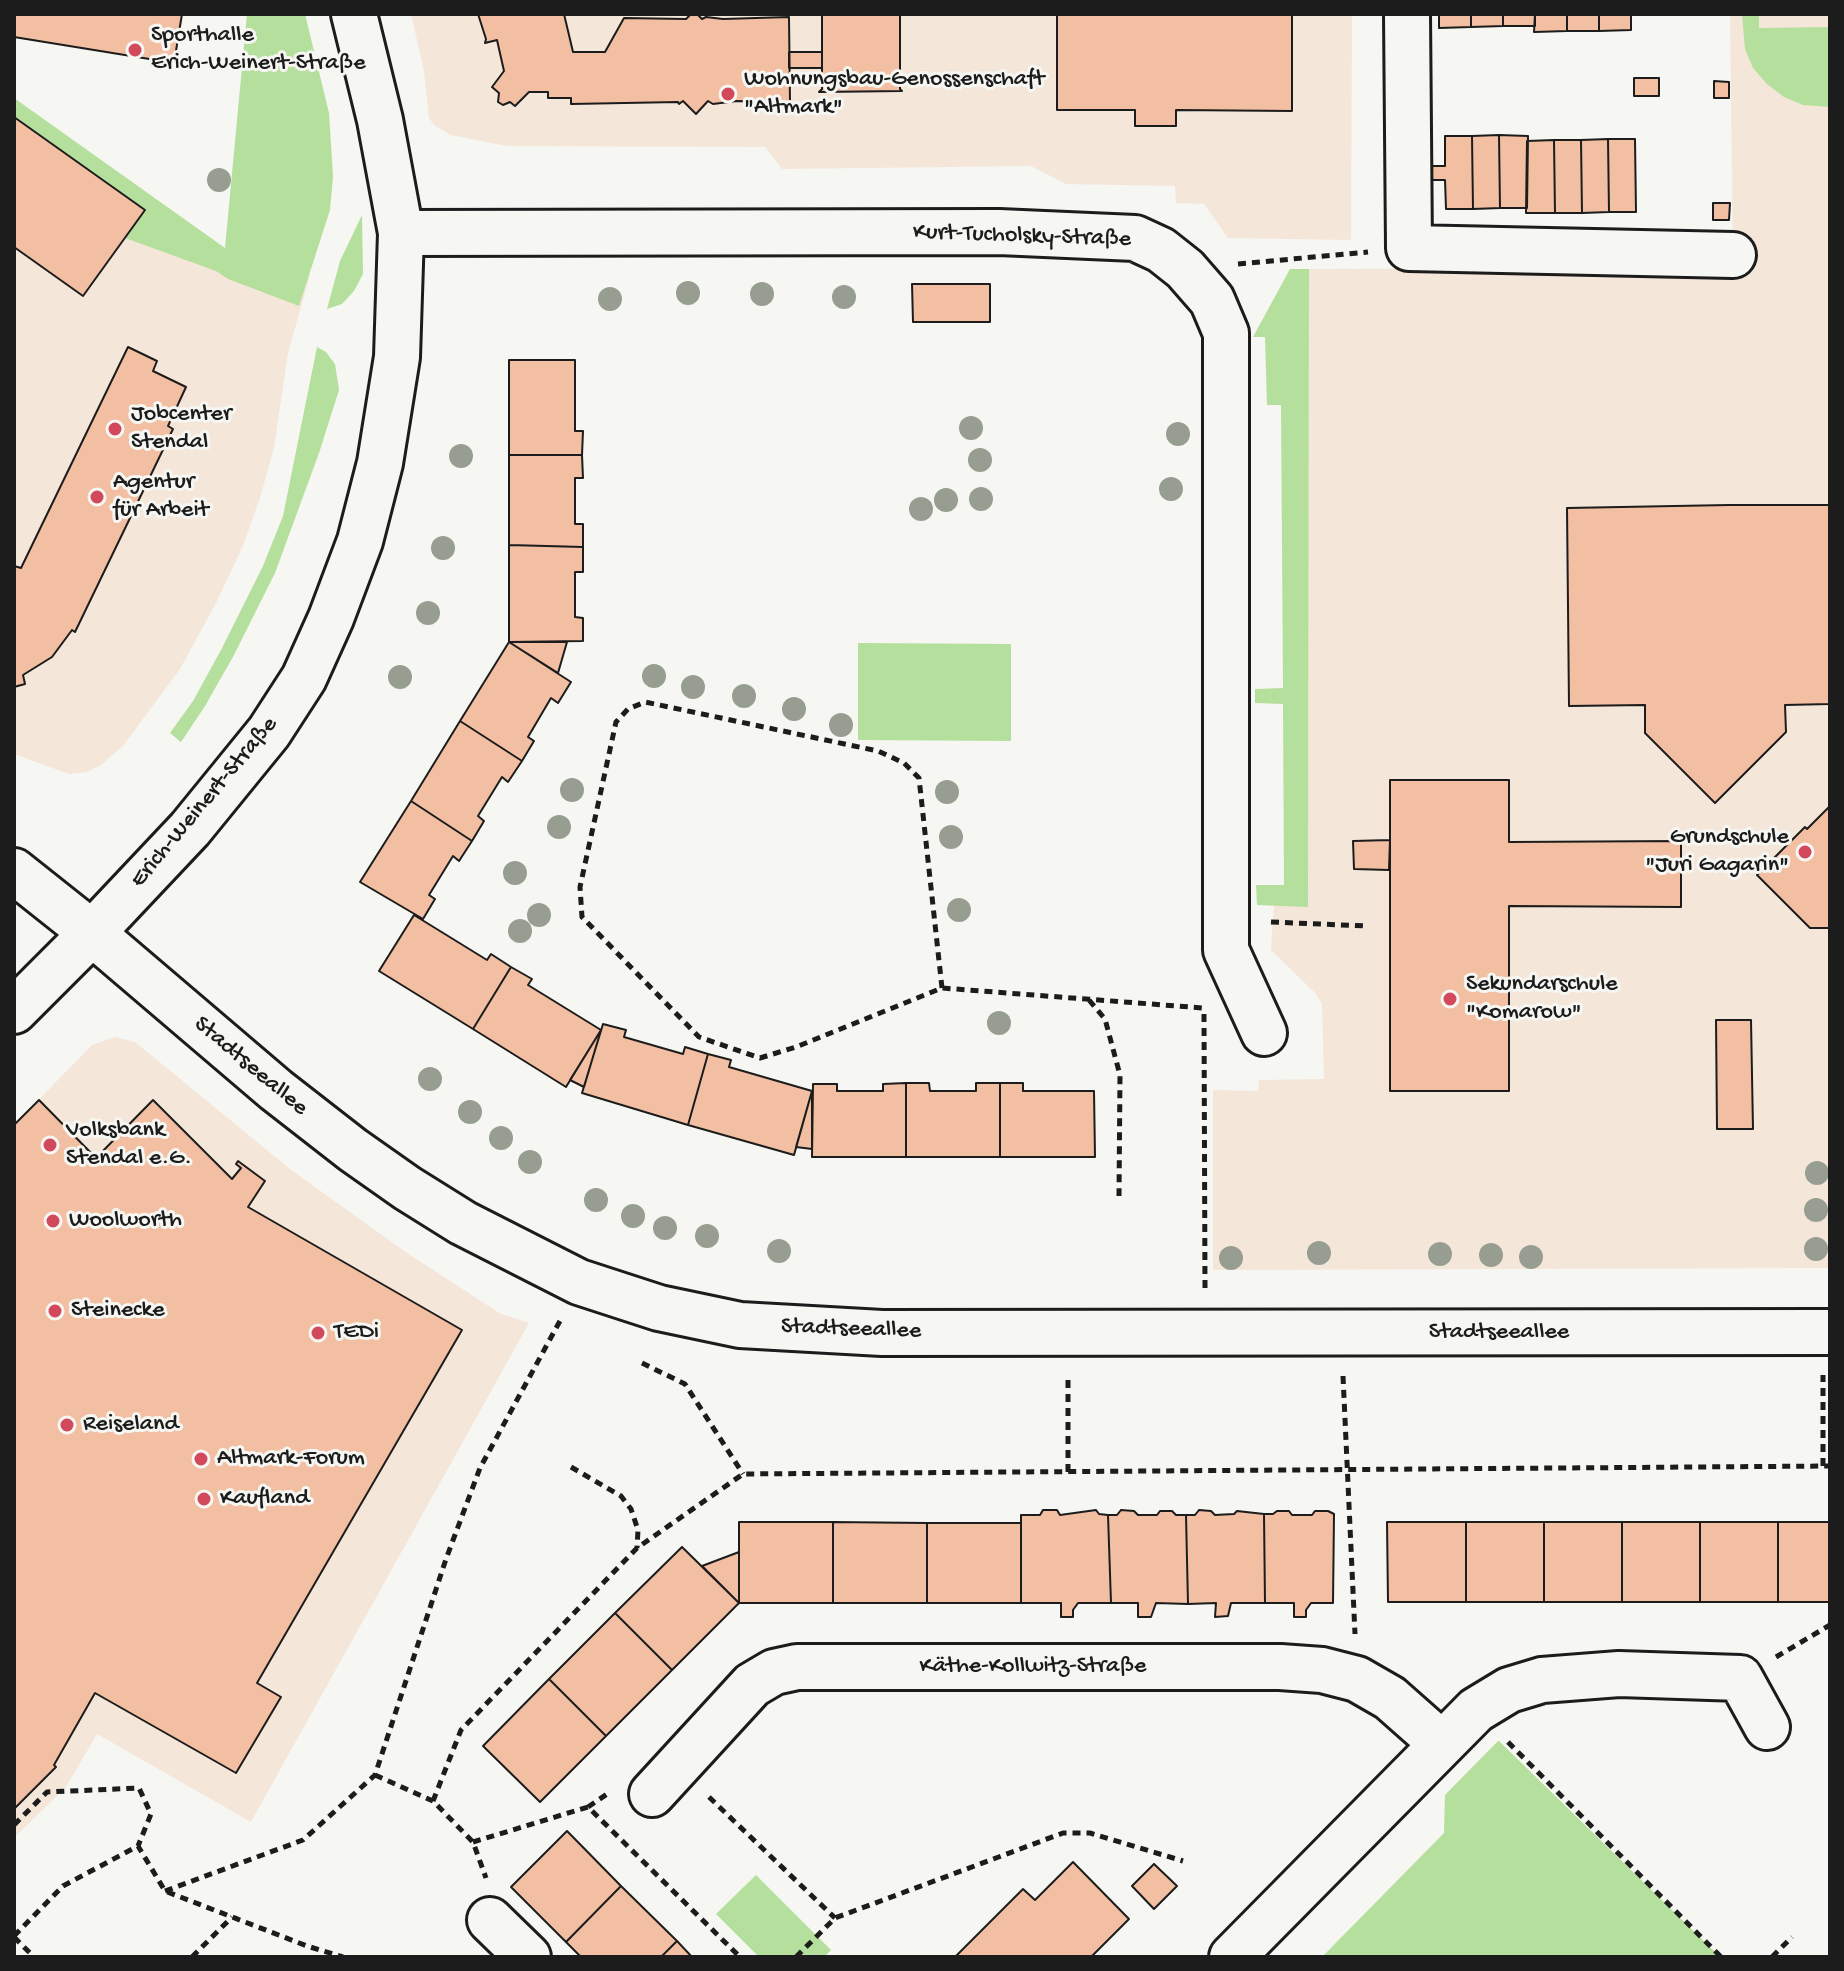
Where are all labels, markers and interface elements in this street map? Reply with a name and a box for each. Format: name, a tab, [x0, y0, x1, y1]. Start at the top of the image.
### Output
place label: Sporthalle Erich-Weinert-Straße	[151, 22, 366, 78]
marker: Sporthalle Erich-Weinert-Straße	[126, 41, 144, 59]
place label: Wohnungsbau-Genossenschaft "Altmark"	[744, 66, 1044, 122]
marker: Wohnungsbau-Genossenschaft "Altmark"	[719, 85, 737, 103]
street label: Kurt-Tucholsky-Straße	[912, 219, 1132, 255]
place label: Jobcenter Stendal	[131, 401, 231, 457]
marker: Jobcenter Stendal	[106, 420, 124, 438]
place label: Agentur für Arbeit	[113, 469, 208, 525]
marker: Agentur für Arbeit	[88, 488, 106, 506]
street label: Erich-Weinert-Straße	[125, 712, 285, 894]
place label: Grundschule "Juri Gagarin"	[1645, 824, 1789, 880]
marker: Grundschule "Juri Gagarin"	[1796, 843, 1814, 861]
place label: Sekundarschule "Komarow"	[1466, 971, 1618, 1027]
marker: Sekundarschule "Komarow"	[1441, 990, 1459, 1008]
street label: Stadtseeallee	[187, 1011, 313, 1123]
place label: Volksbank Stendal e.G.	[66, 1117, 192, 1173]
marker: Volksbank Stendal e.G.	[41, 1136, 59, 1154]
place label: Woolworth	[69, 1207, 182, 1235]
marker: Woolworth	[44, 1212, 62, 1230]
place label: Steinecke	[71, 1297, 165, 1325]
marker: Steinecke	[46, 1302, 64, 1320]
street label: Stadtseeallee	[780, 1313, 922, 1347]
place label: TEDi	[334, 1319, 379, 1347]
street label: Stadtseeallee	[1429, 1319, 1569, 1347]
marker: TEDi	[309, 1324, 327, 1342]
place label: Reiseland	[83, 1411, 178, 1439]
marker: Reiseland	[58, 1416, 76, 1434]
place label: Altmark-Forum	[217, 1445, 365, 1473]
marker: Altmark-Forum	[192, 1450, 210, 1468]
place label: Kaufland	[220, 1485, 309, 1513]
marker: Kaufland	[195, 1490, 213, 1508]
street label: Käthe-Kollwitz-Straße	[920, 1653, 1146, 1681]

